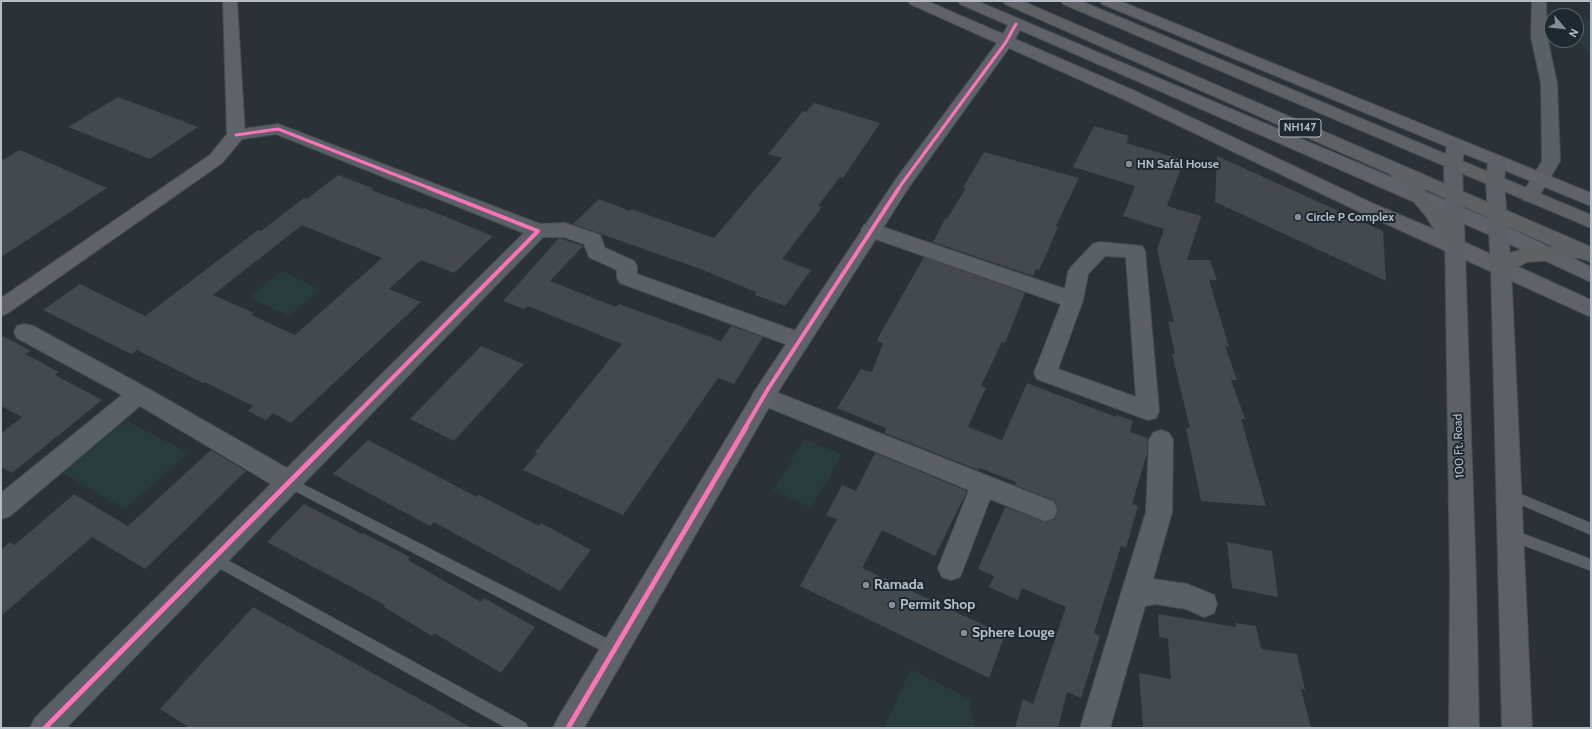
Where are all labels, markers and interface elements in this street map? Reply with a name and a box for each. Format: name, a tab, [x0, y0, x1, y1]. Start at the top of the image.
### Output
north arrow	[1544, 8, 1584, 48]
text: N	[1566, 26, 1582, 40]
road number: NH147	[1279, 119, 1321, 137]
place label: HN Safal House	[1137, 157, 1219, 171]
marker: HN Safal House	[1124, 159, 1134, 169]
place label: Circle P Complex	[1306, 210, 1394, 224]
marker: Circle P Complex	[1293, 212, 1303, 222]
street label: 100 Ft. Road	[1451, 413, 1467, 479]
place label: Ramada	[874, 577, 924, 593]
marker: Ramada	[861, 580, 871, 590]
place label: Permit Shop	[900, 597, 975, 613]
marker: Permit Shop	[887, 600, 897, 610]
place label: Sphere Louge	[972, 625, 1055, 641]
marker: Sphere Louge	[959, 628, 969, 638]

